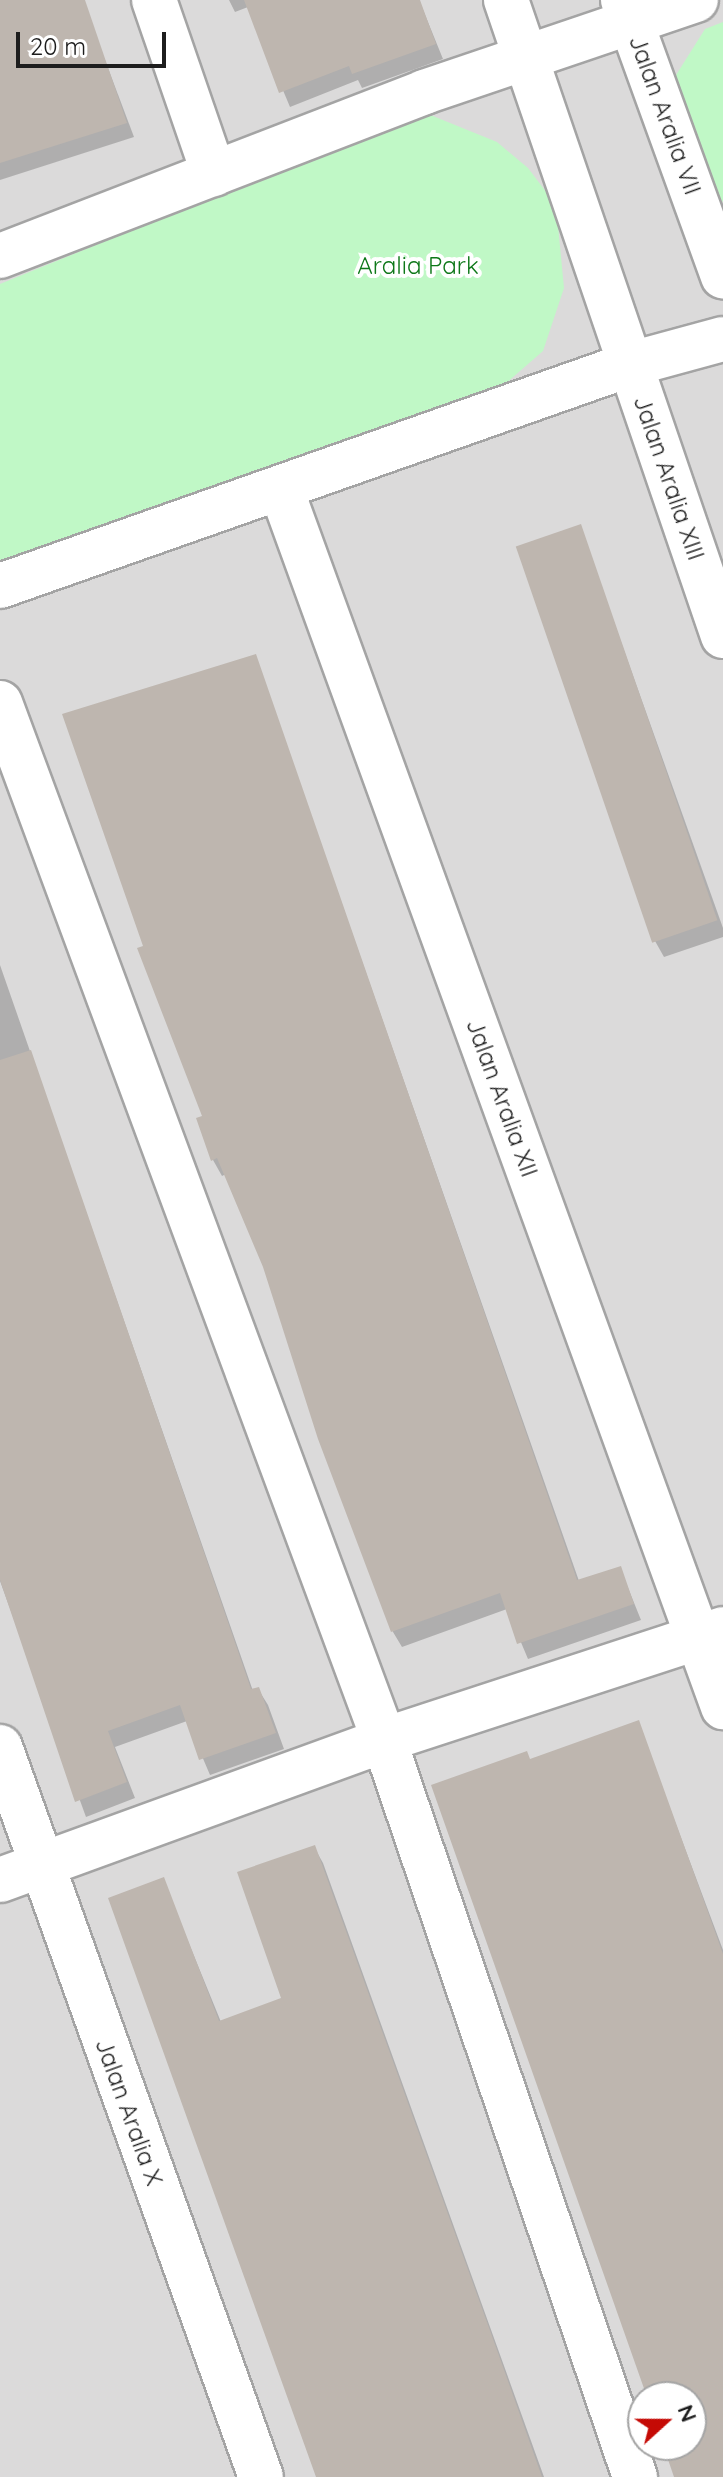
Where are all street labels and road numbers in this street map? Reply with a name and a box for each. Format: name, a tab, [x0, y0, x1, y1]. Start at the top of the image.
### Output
street label: Jalan Aralia VII	[623, 31, 707, 199]
street label: Jalan Aralia XIII	[627, 392, 711, 564]
street label: Jalan Aralia XII	[460, 1015, 544, 1181]
street label: Jalan Aralia X	[89, 2035, 169, 2189]

